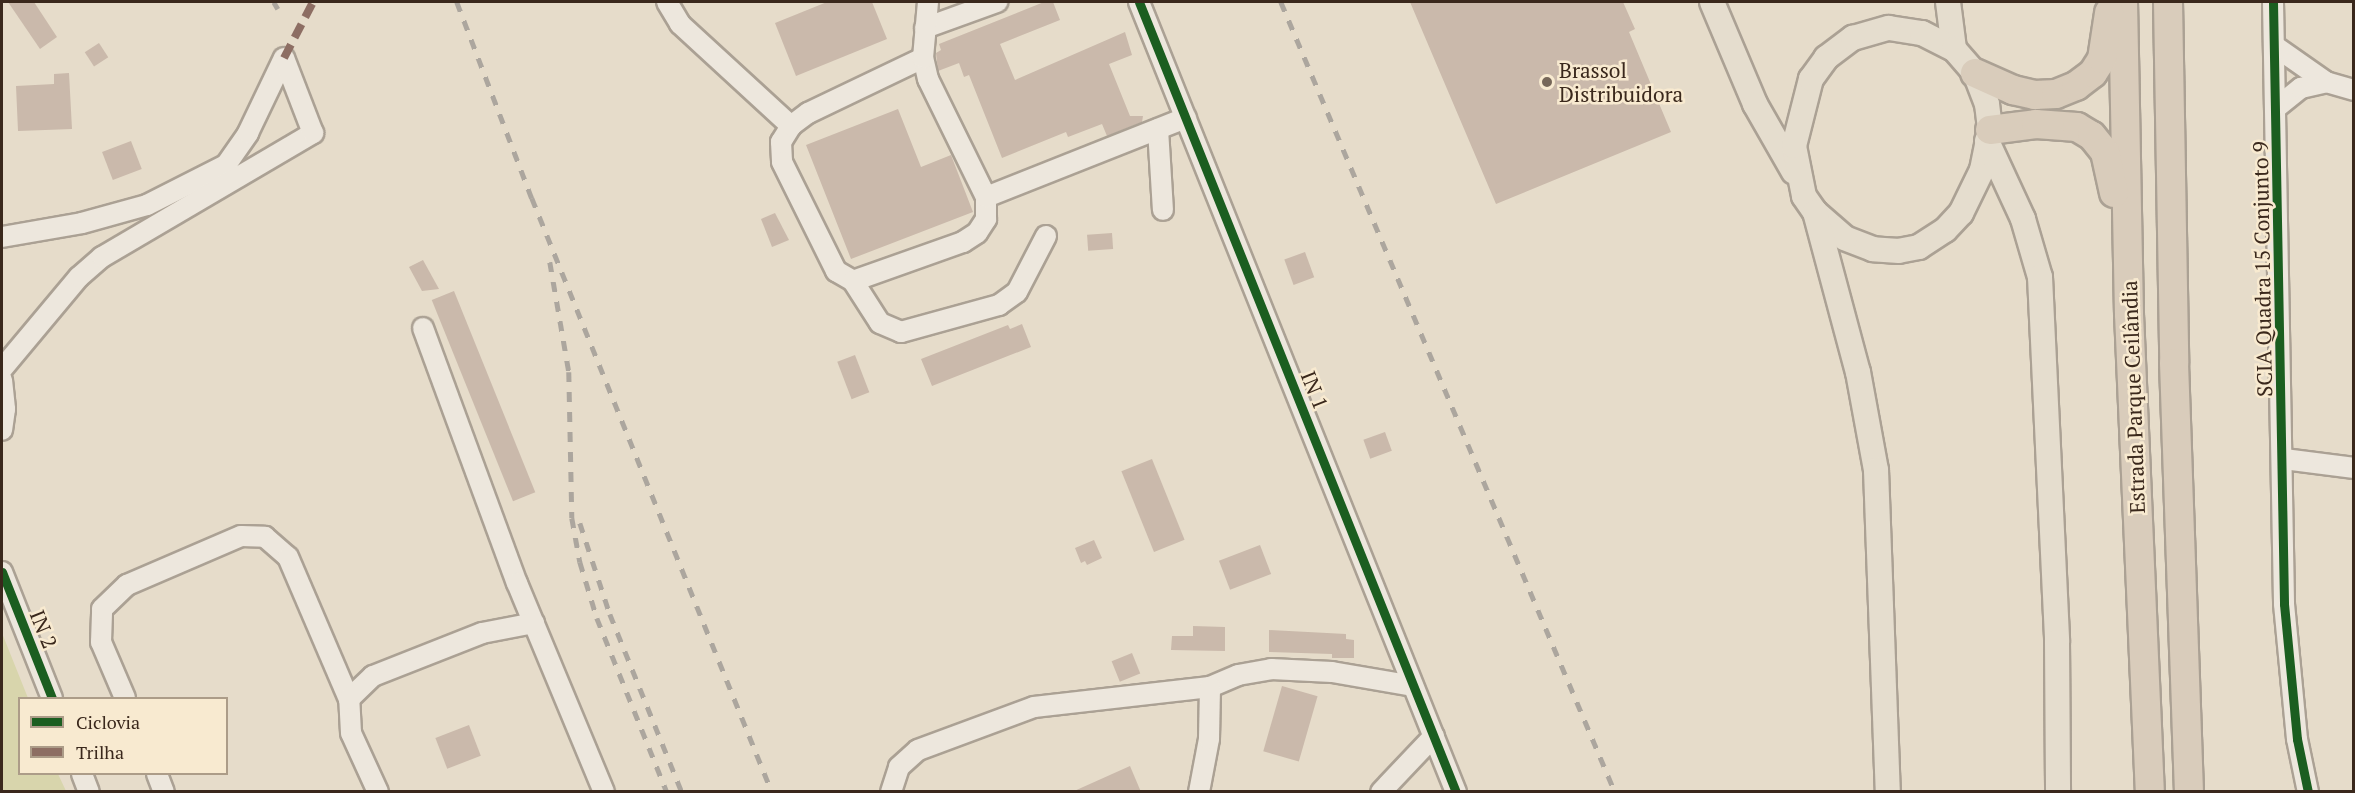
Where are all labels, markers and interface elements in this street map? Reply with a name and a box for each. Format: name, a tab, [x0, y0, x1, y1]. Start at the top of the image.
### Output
place label: Brassol Distribuidora	[1559, 57, 1683, 107]
marker: Brassol Distribuidora	[1540, 75, 1554, 89]
street label: SCIA Quadra 15 Conjunto 9	[2247, 141, 2277, 397]
street label: Estrada Parque Ceilândia	[2116, 280, 2150, 514]
street label: IN 1	[1296, 367, 1334, 413]
street label: IN 2	[25, 606, 63, 652]
legend	[18, 697, 228, 775]
text: Ciclovia	[76, 710, 140, 734]
text: Trilha	[76, 740, 124, 764]

